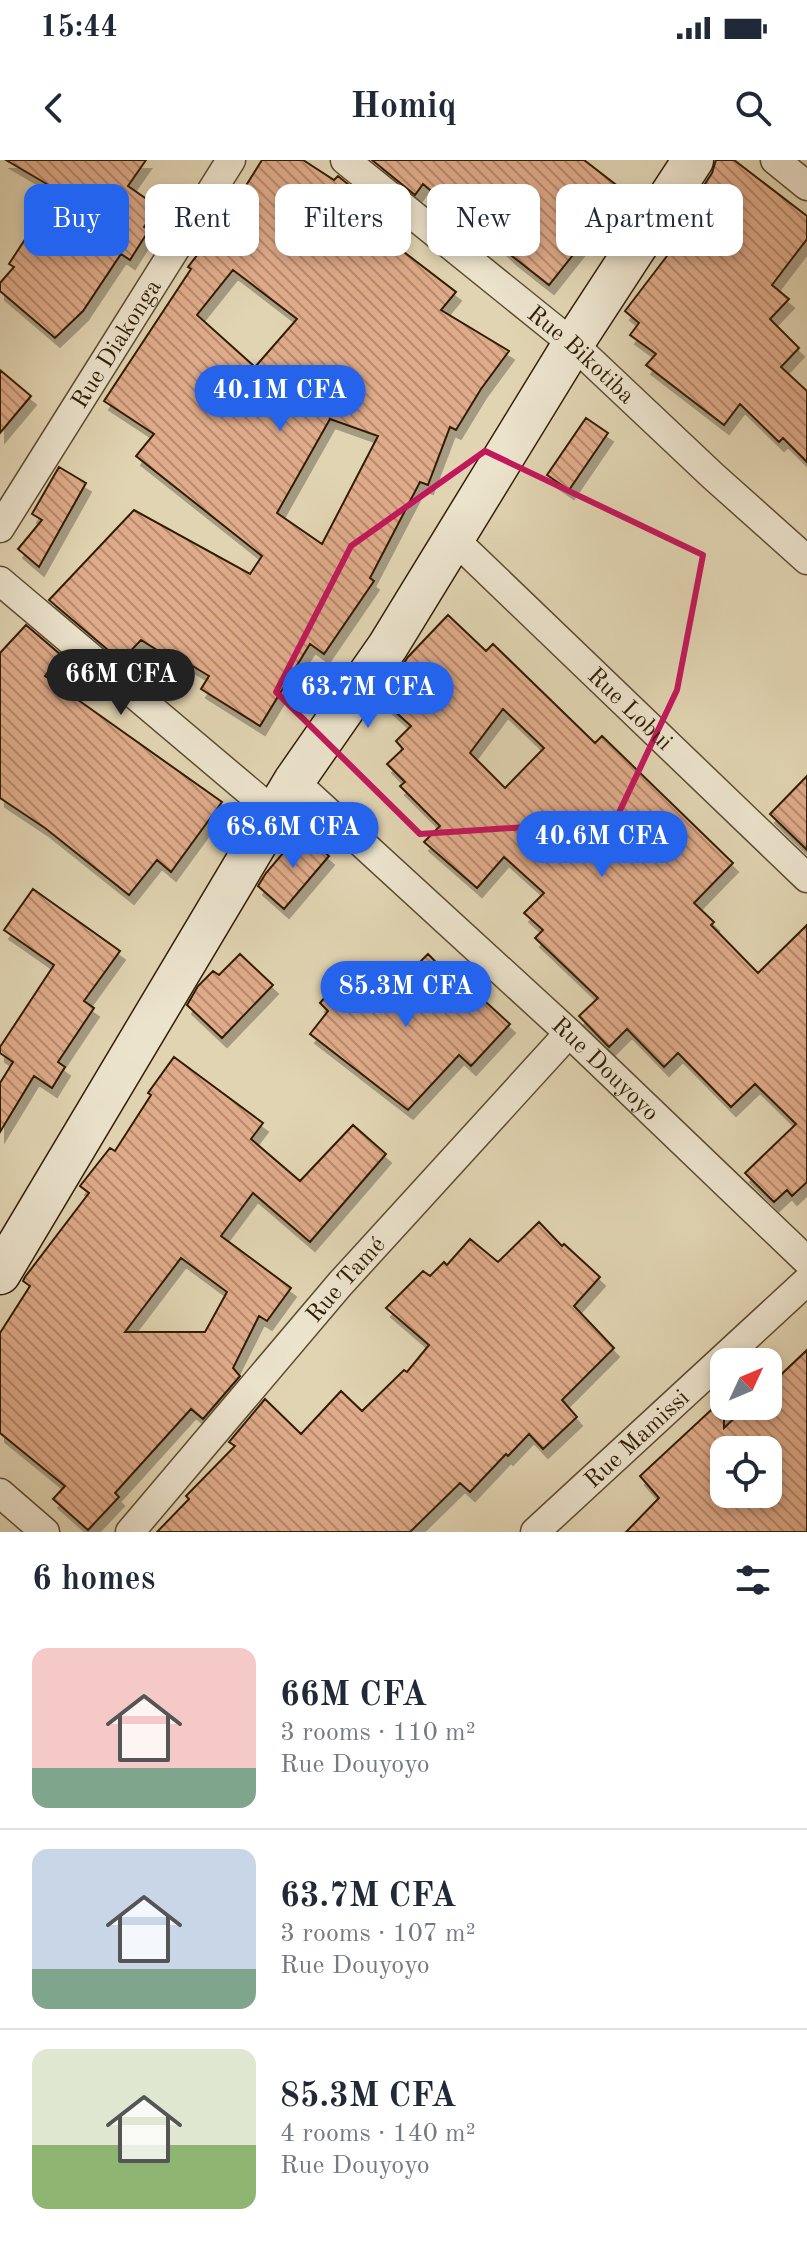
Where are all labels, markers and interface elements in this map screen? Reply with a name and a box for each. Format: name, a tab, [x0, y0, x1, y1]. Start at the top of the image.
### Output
text: 15:44	[40, 13, 118, 43]
icon: back	[32, 86, 76, 130]
icon: search	[731, 86, 775, 130]
text: Homiq	[350, 90, 457, 126]
chip: Buy	[24, 184, 129, 256]
chip: Rent	[145, 184, 259, 256]
chip: Filters	[275, 184, 411, 256]
chip: New	[427, 184, 540, 256]
chip: Apartment	[556, 184, 743, 256]
street label: Rue Diakonga	[68, 276, 167, 413]
street label: Rue Bikotiba	[522, 302, 638, 409]
pin: 40.1M CFA	[188, 365, 372, 433]
text: 40.1M CFA	[213, 378, 347, 404]
pin: 66M CFA	[47, 649, 195, 717]
text: 66M CFA	[65, 662, 177, 688]
pin: 63.7M CFA	[276, 662, 460, 730]
street label: Rue Lobui	[582, 664, 676, 756]
text: 63.7M CFA	[301, 675, 435, 701]
pin: 68.6M CFA	[201, 802, 385, 870]
pin: 40.6M CFA	[510, 811, 694, 879]
text: 68.6M CFA	[226, 815, 360, 841]
text: 40.6M CFA	[535, 824, 669, 850]
pin: 85.3M CFA	[314, 961, 498, 1029]
text: 85.3M CFA	[339, 974, 473, 1000]
street label: Rue Douyoyo	[546, 1013, 663, 1126]
street label: Rue Tamé	[303, 1233, 391, 1328]
north arrow	[710, 1348, 782, 1420]
map controls	[710, 1348, 782, 1508]
street label: Rue Mamissi	[581, 1386, 695, 1494]
button: locate	[710, 1436, 782, 1508]
icon: filters	[731, 1558, 775, 1602]
text: 6 homes	[32, 1563, 155, 1597]
text: 66M CFA	[280, 1679, 427, 1713]
icon: home	[96, 1680, 192, 1776]
text: 3 rooms · 110 m²	[280, 1720, 476, 1746]
text: Rue Douyoyo	[280, 1752, 430, 1778]
text: 63.7M CFA	[280, 1880, 456, 1914]
icon: home	[96, 1881, 192, 1977]
text: 3 rooms · 107 m²	[280, 1921, 476, 1947]
text: Rue Douyoyo	[280, 1953, 430, 1979]
text: 85.3M CFA	[280, 2080, 456, 2114]
icon: home	[96, 2081, 192, 2177]
text: 4 rooms · 140 m²	[280, 2121, 476, 2147]
text: Rue Douyoyo	[280, 2153, 430, 2179]

